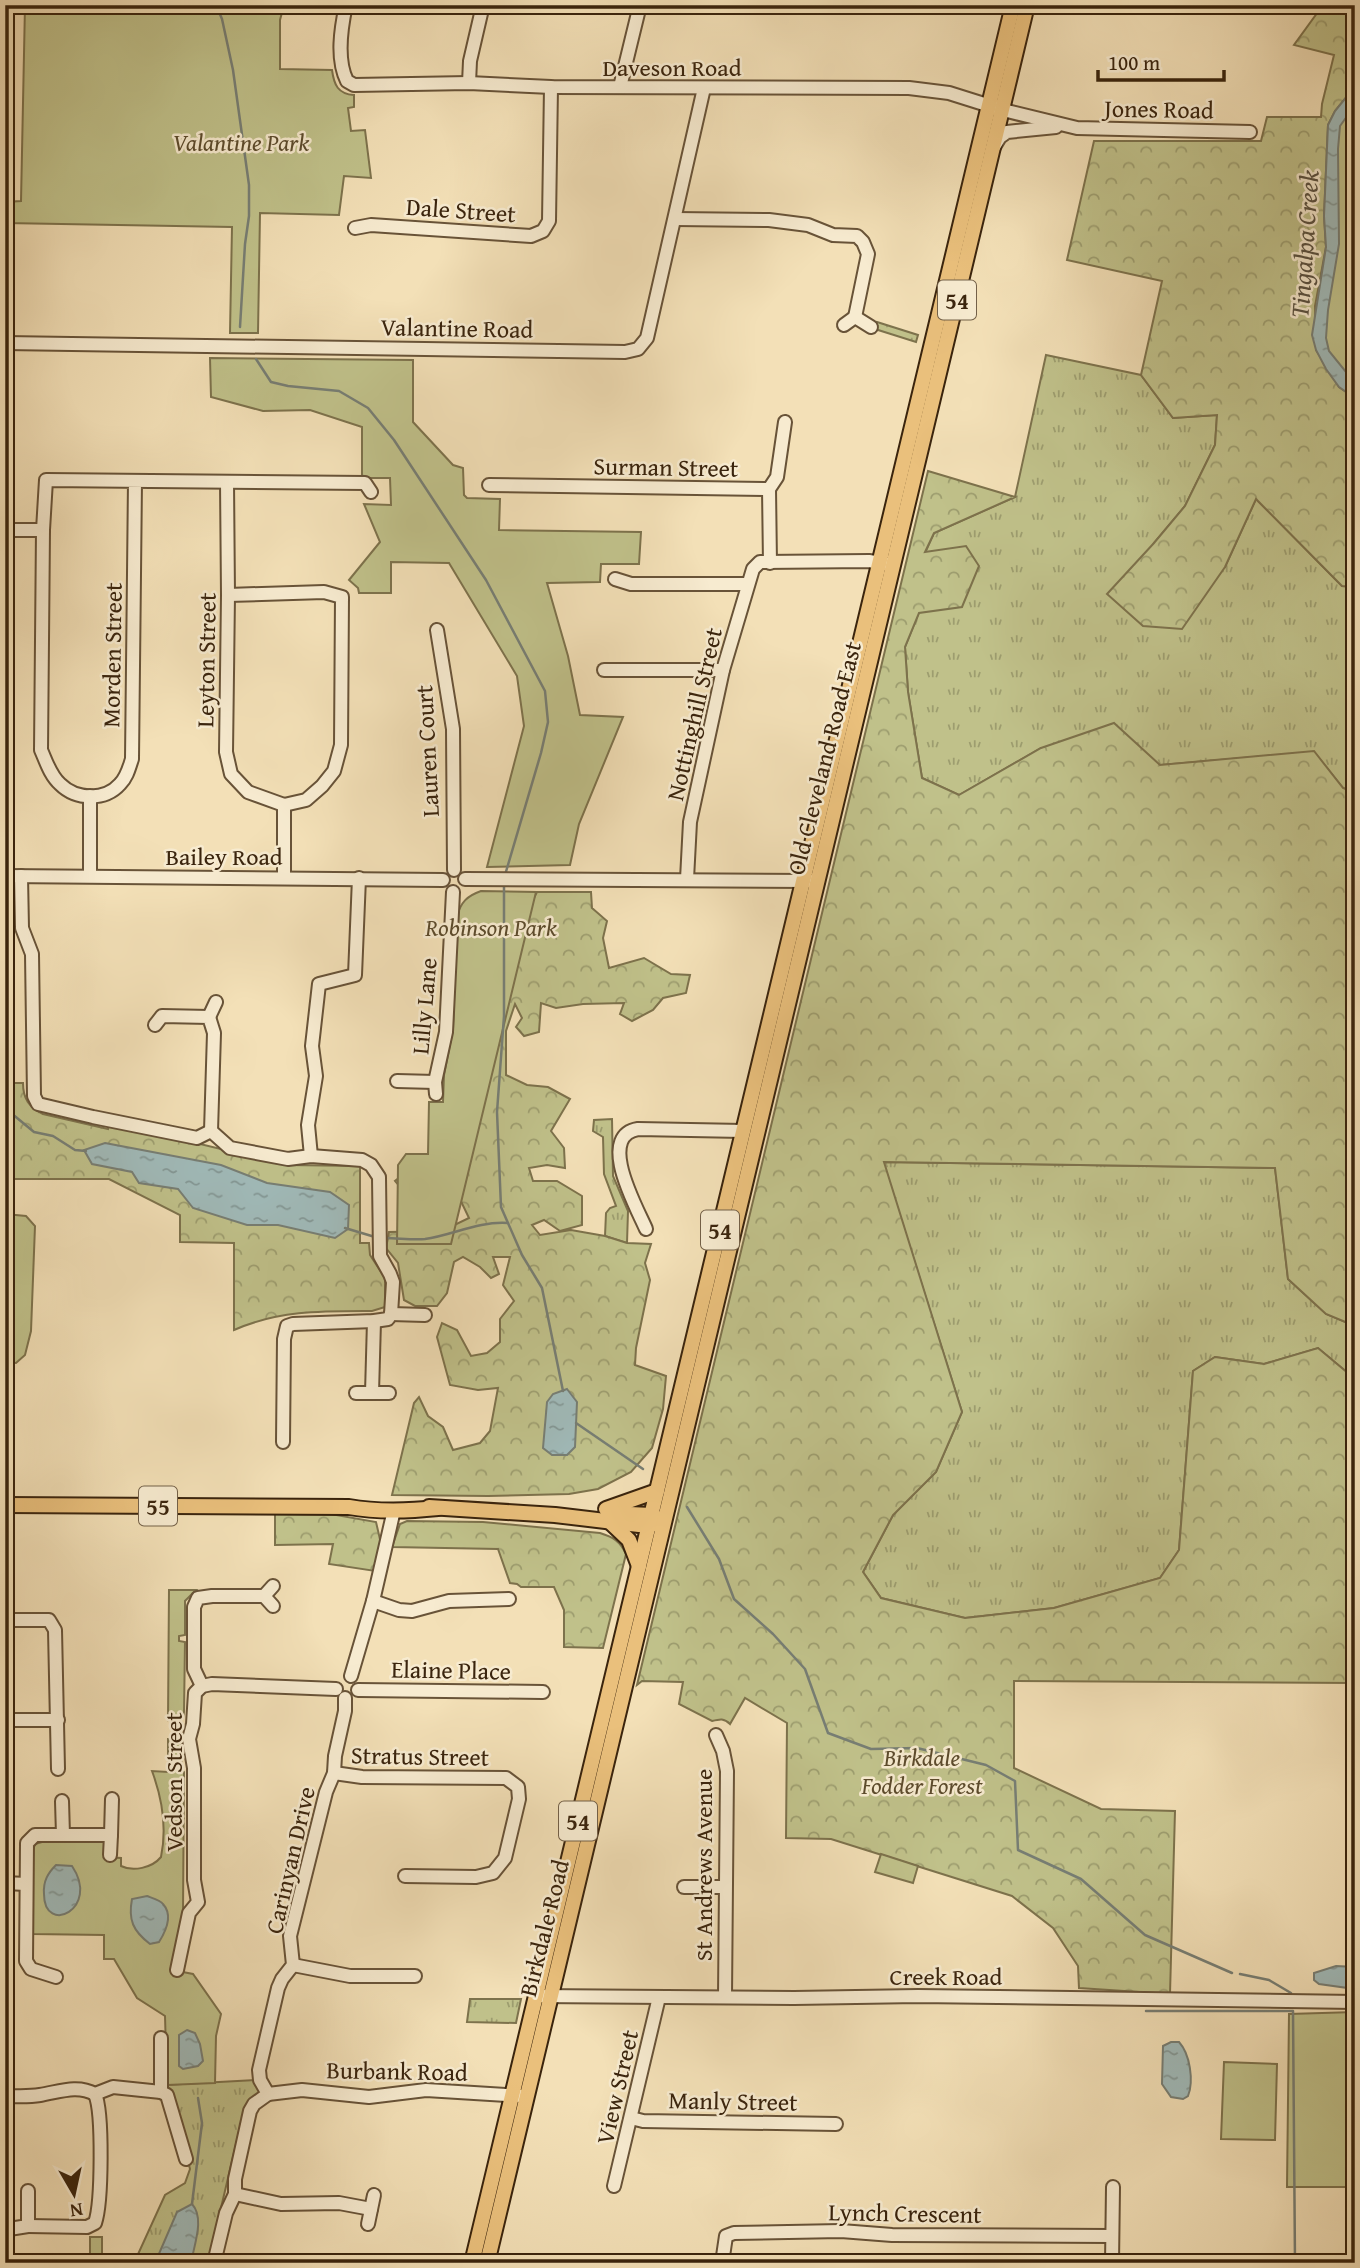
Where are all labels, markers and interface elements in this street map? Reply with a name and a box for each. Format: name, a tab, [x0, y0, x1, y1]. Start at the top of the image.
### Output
scale bar	[1098, 38, 1224, 82]
text: 100 m	[1108, 47, 1160, 78]
street label: Daveson Road	[603, 50, 742, 85]
street label: Jones Road	[1101, 90, 1214, 127]
park label: Valantine Park	[173, 125, 309, 160]
water label: Tingalpa Creek	[1279, 169, 1329, 319]
street label: Dale Street	[405, 189, 518, 231]
road number: 54	[938, 280, 976, 320]
street label: Valantine Road	[380, 309, 534, 347]
street label: Surman Street	[593, 448, 739, 486]
street label: Morden Street	[93, 582, 131, 728]
street label: Leyton Street	[187, 592, 225, 728]
street label: Nottinghill Street	[657, 623, 731, 804]
street label: Old Cleveland Road East	[778, 637, 870, 879]
street label: Lauren Court	[406, 684, 448, 818]
street label: Bailey Road	[165, 839, 283, 874]
park label: Robinson Park	[424, 910, 557, 945]
street label: Lilly Lane	[402, 956, 446, 1056]
road number: 54	[701, 1210, 739, 1250]
road number: 55	[139, 1486, 177, 1526]
street label: Elaine Place	[391, 1651, 511, 1689]
street label: Vedson Street	[156, 1712, 191, 1852]
street label: Stratus Street	[351, 1737, 490, 1775]
park label: Birkdale Fodder Forest	[860, 1740, 983, 1803]
street label: St Andrews Avenue	[686, 1769, 721, 1961]
street label: Carinyan Drive	[256, 1783, 324, 1937]
road number: 54	[559, 1802, 597, 1840]
street label: Birkdale Road	[510, 1856, 578, 2000]
street label: Creek Road	[890, 1959, 1003, 1994]
street label: View Street	[587, 2026, 647, 2148]
street label: Burbank Road	[326, 2052, 468, 2090]
street label: Manly Street	[668, 2082, 798, 2120]
north arrow	[38, 2160, 108, 2230]
street label: Lynch Crescent	[828, 2194, 983, 2232]
text: N	[68, 2196, 85, 2226]

